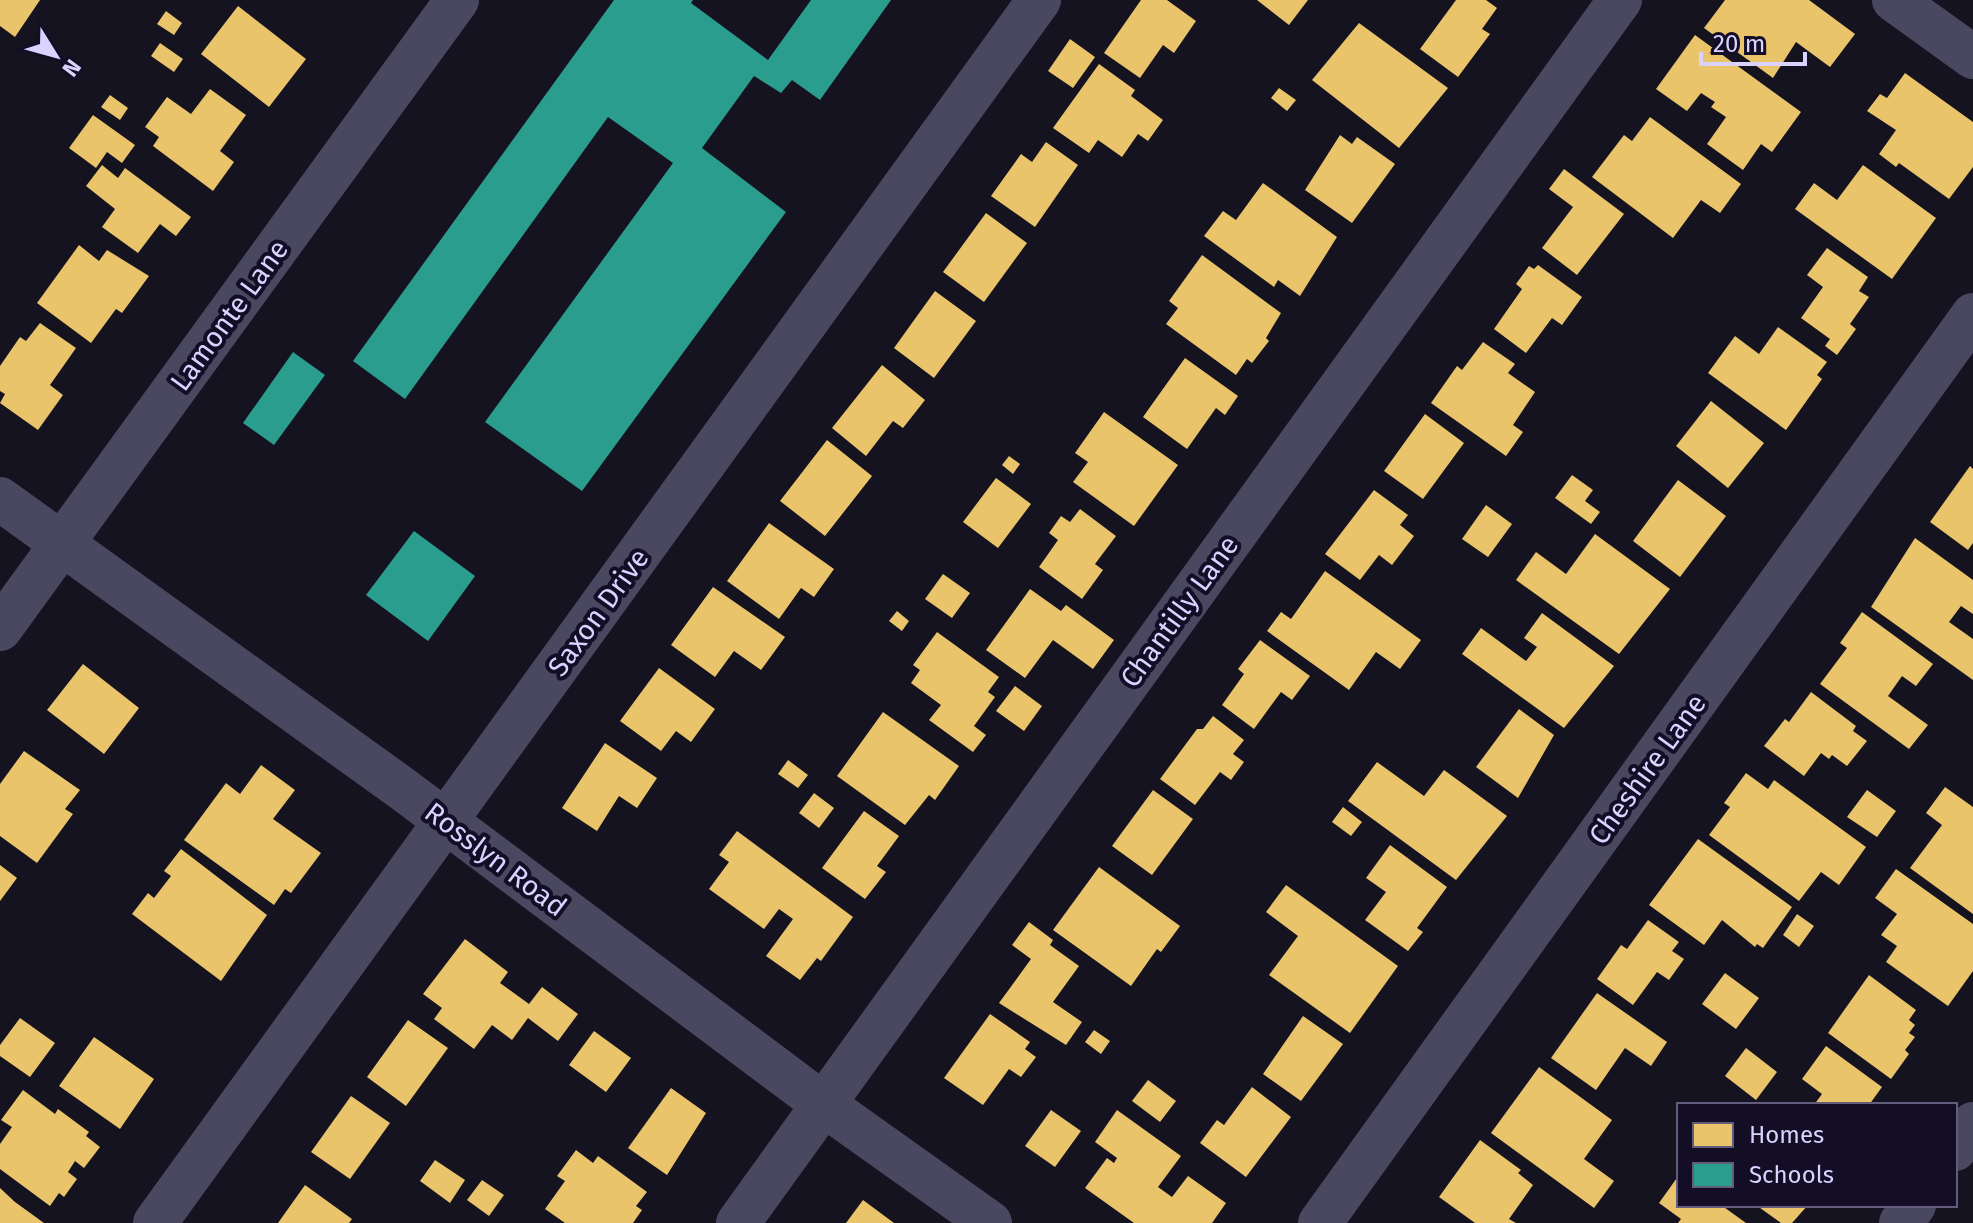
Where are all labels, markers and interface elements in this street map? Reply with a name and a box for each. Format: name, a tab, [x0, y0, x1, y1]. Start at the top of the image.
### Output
north arrow	[16, 16, 96, 96]
scale bar	[1701, 16, 1805, 66]
text: 20 m	[1713, 30, 1765, 58]
text: N	[56, 54, 87, 82]
street label: Lamonte Lane	[164, 233, 295, 397]
street label: Chantilly Lane	[1113, 529, 1245, 694]
street label: Saxon Drive	[541, 542, 656, 683]
street label: Cheshire Lane	[1582, 688, 1713, 851]
street label: Rosslyn Road	[418, 795, 573, 923]
legend	[1677, 1103, 1957, 1207]
text: Homes	[1749, 1121, 1824, 1149]
text: Schools	[1749, 1161, 1834, 1189]

